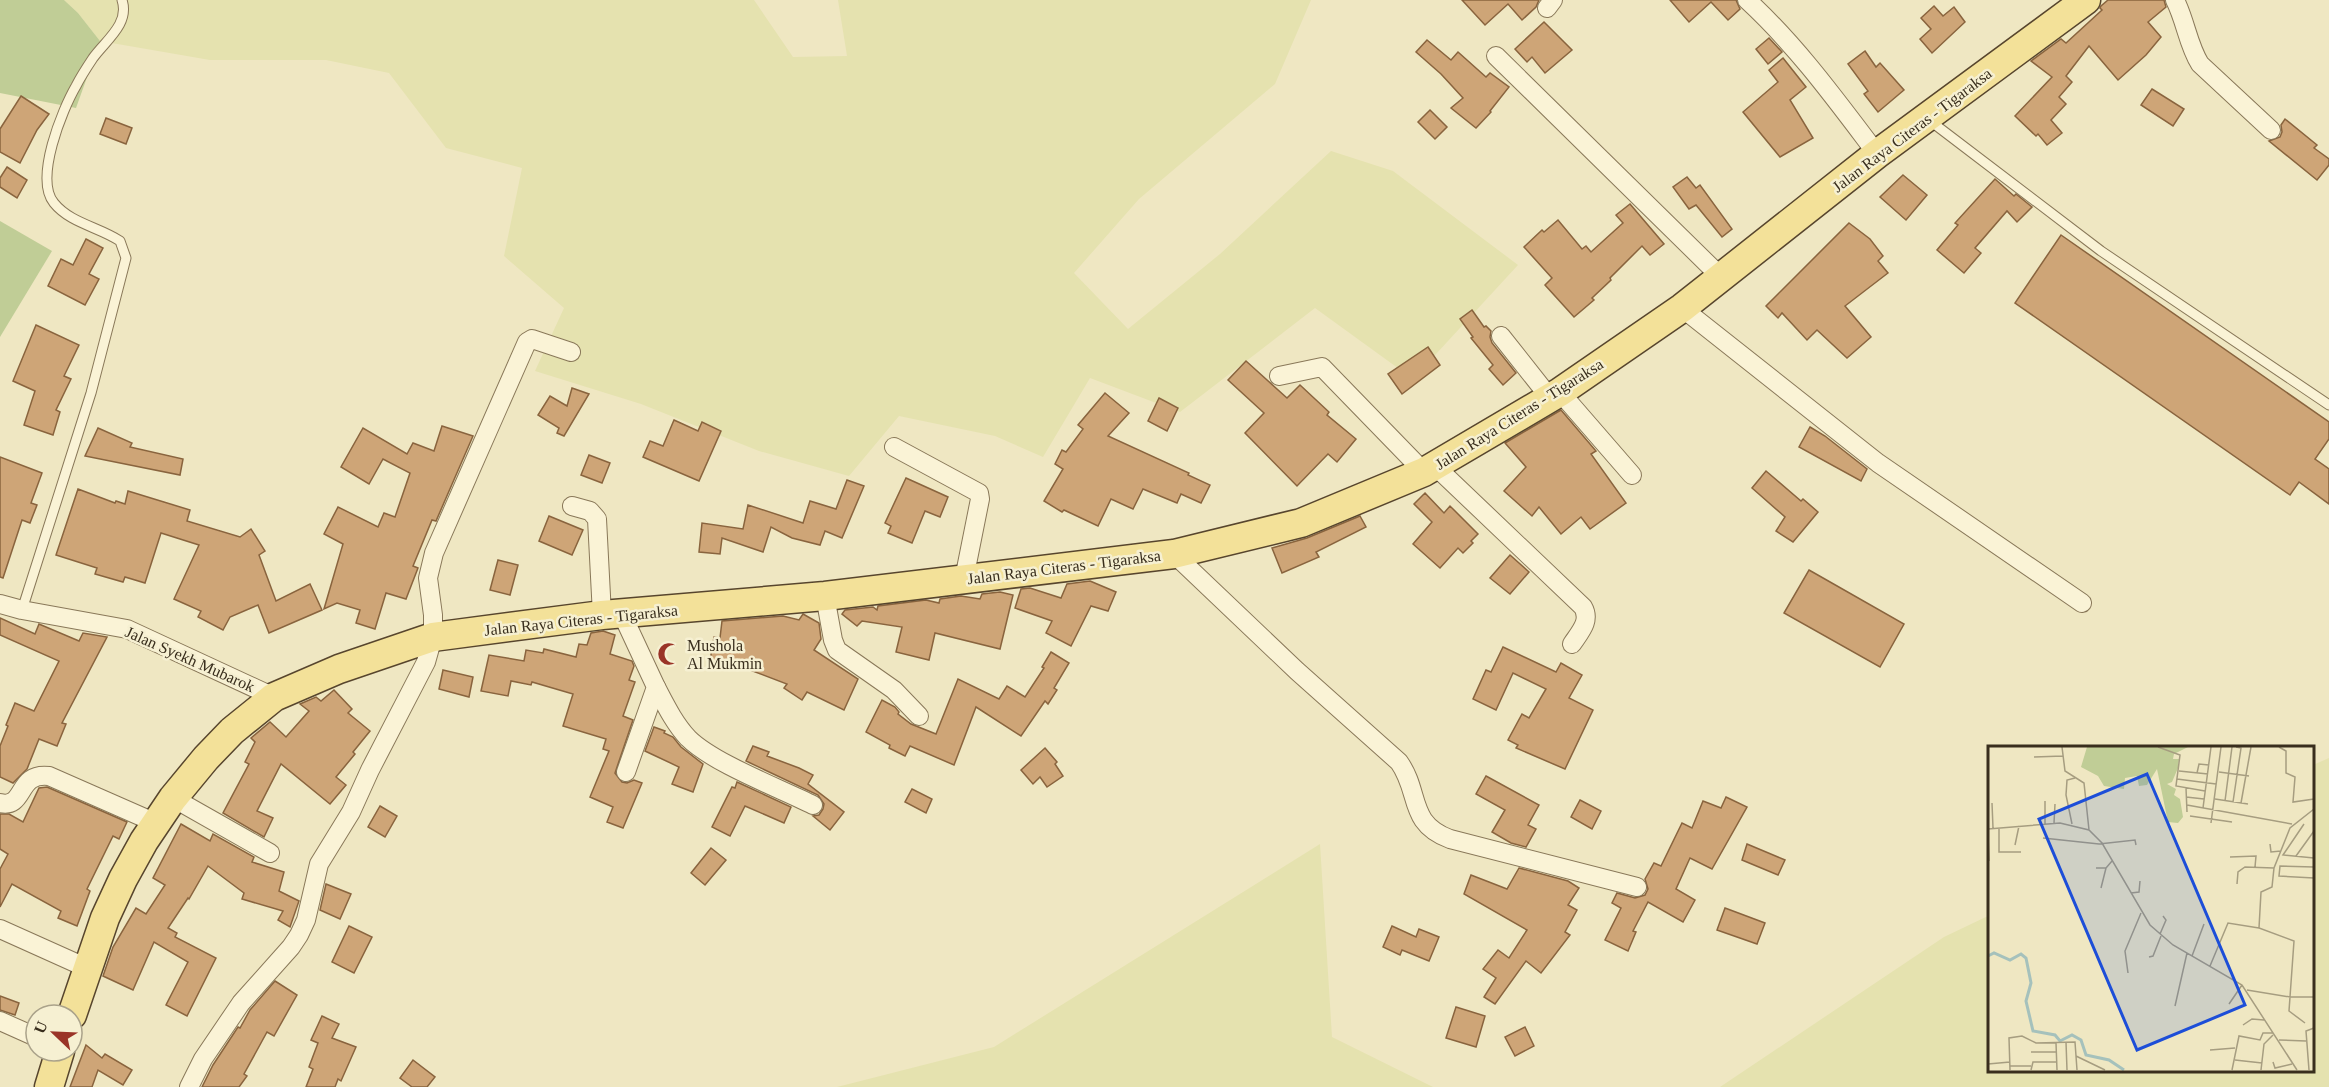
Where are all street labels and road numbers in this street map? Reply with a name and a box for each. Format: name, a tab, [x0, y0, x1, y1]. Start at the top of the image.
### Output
street label: Jalan Raya Citeras - Tigaraksa	[1829, 65, 1995, 196]
street label: Jalan Raya Citeras - Tigaraksa	[1432, 355, 1607, 474]
street label: Jalan Raya Citeras - Tigaraksa	[966, 547, 1162, 588]
street label: Jalan Raya Citeras - Tigaraksa	[483, 601, 679, 640]
street label: Jalan Syekh Mubarok	[122, 623, 257, 696]

